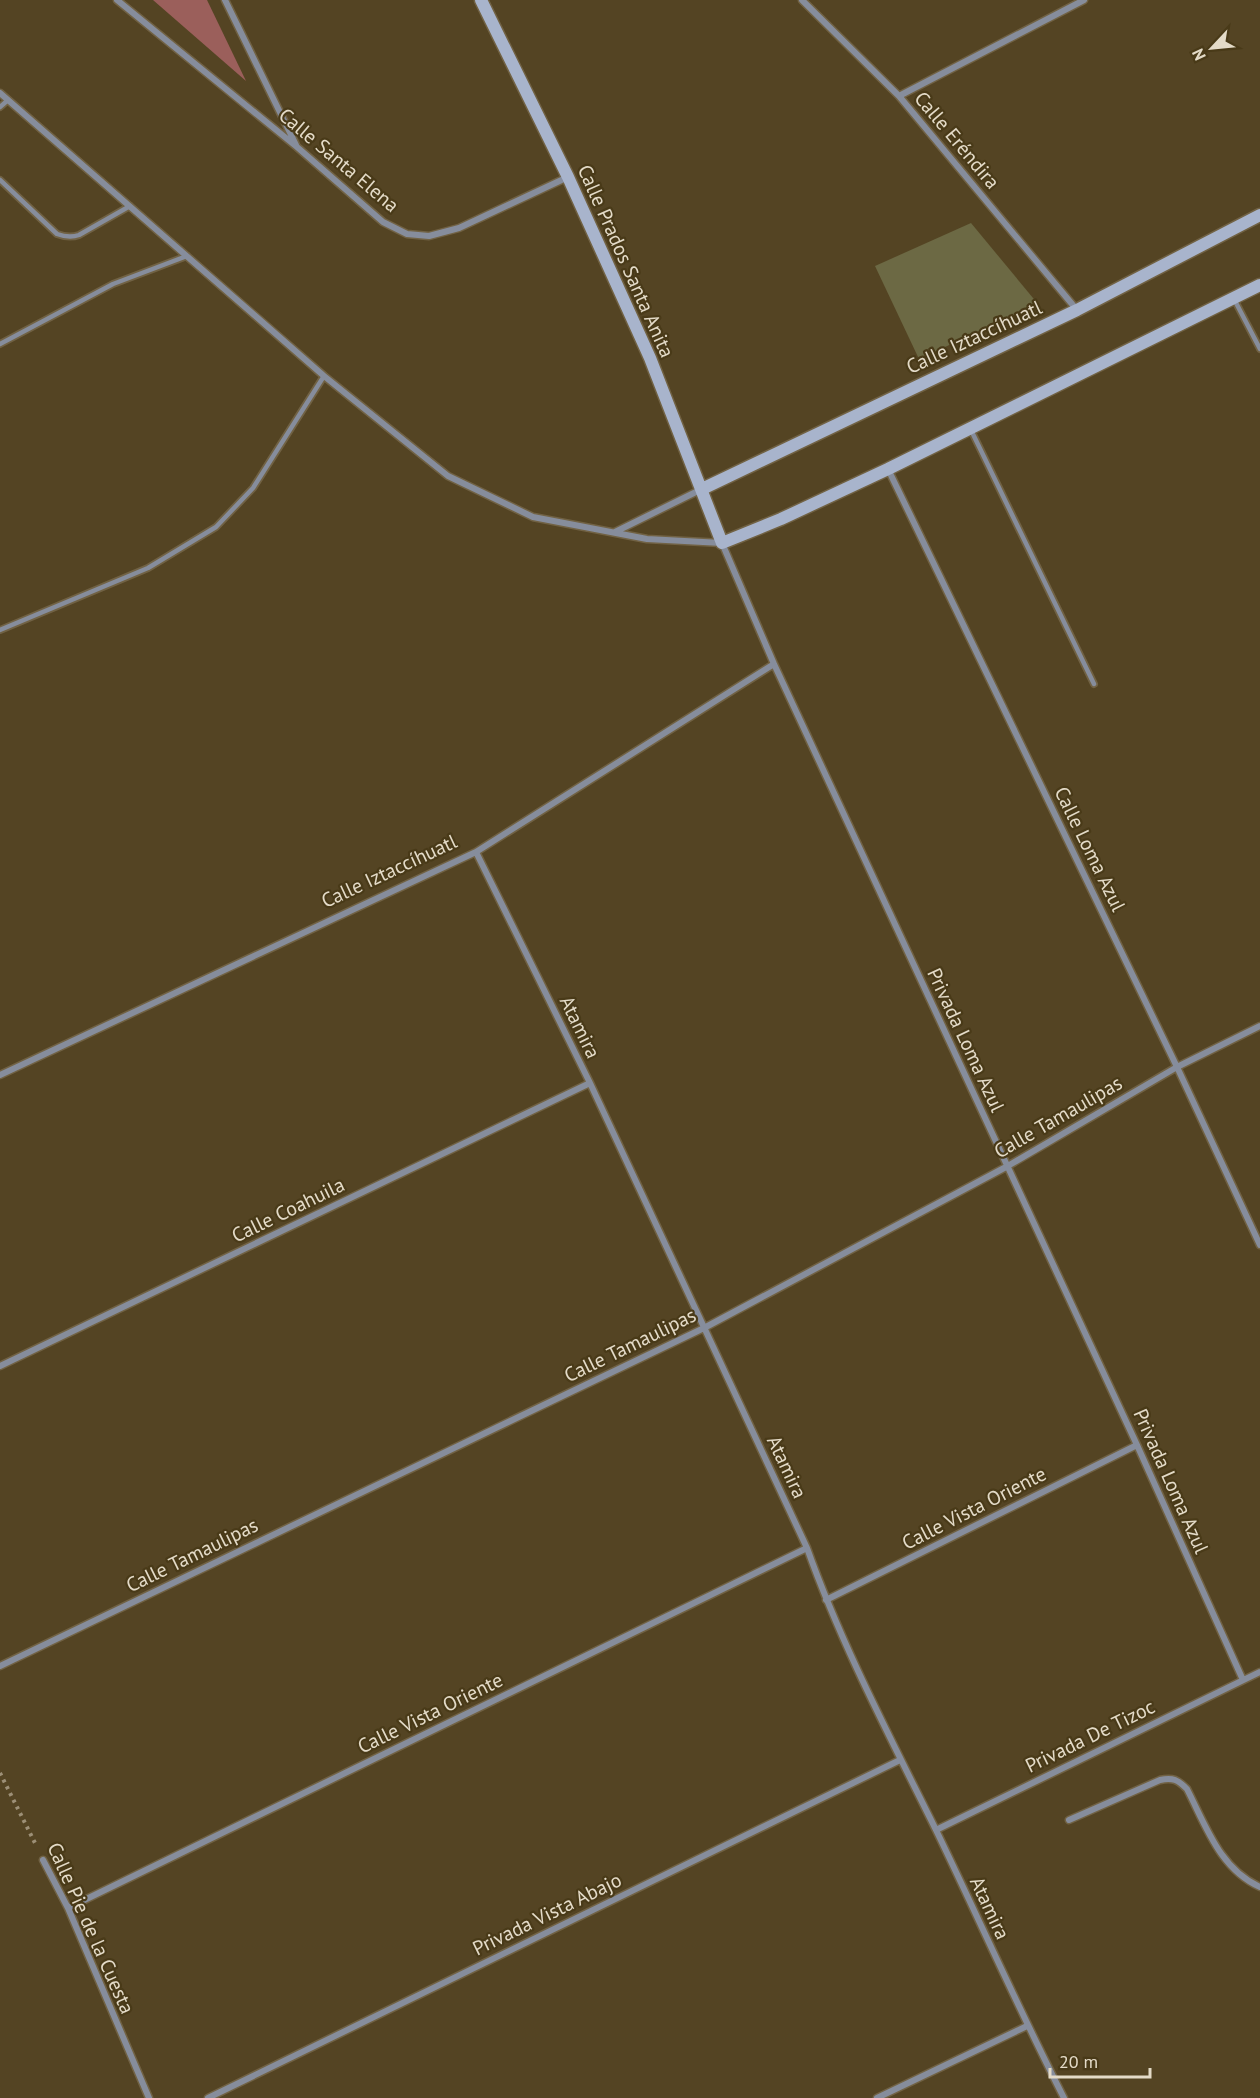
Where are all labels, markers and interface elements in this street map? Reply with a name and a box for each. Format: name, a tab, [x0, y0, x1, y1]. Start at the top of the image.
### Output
north arrow	[1182, 18, 1242, 78]
text: N	[1187, 45, 1210, 64]
street label: Calle Eréndira	[909, 86, 1005, 194]
street label: Calle Santa Elena	[273, 102, 405, 218]
street label: Calle Prados Santa Anita	[572, 161, 680, 361]
street label: Calle Iztaccíhuatl	[902, 294, 1046, 380]
street label: Calle Loma Azul	[1049, 782, 1132, 916]
street label: Calle Iztaccíhuatl	[317, 828, 461, 914]
street label: Privada Loma Azul	[921, 964, 1011, 1116]
street label: Atamira	[554, 991, 606, 1063]
street label: Calle Tamaulipas	[989, 1070, 1127, 1164]
street label: Calle Coahuila	[227, 1171, 349, 1249]
street label: Calle Tamaulipas	[560, 1302, 700, 1388]
street label: Privada Loma Azul	[1127, 1405, 1215, 1558]
street label: Atamira	[761, 1431, 813, 1503]
street label: Calle Vista Oriente	[898, 1460, 1050, 1556]
street label: Calle Tamaulipas	[122, 1512, 262, 1598]
street label: Calle Vista Oriente	[353, 1667, 507, 1759]
street label: Privada De Tizoc	[1021, 1693, 1159, 1779]
street label: Calle Pie de la Cuesta	[42, 1838, 140, 2018]
street label: Privada Vista Abajo	[468, 1867, 626, 1961]
street label: Atamira	[964, 1872, 1016, 1944]
scale bar	[1050, 2041, 1150, 2079]
text: 20 m	[1059, 2050, 1098, 2073]

